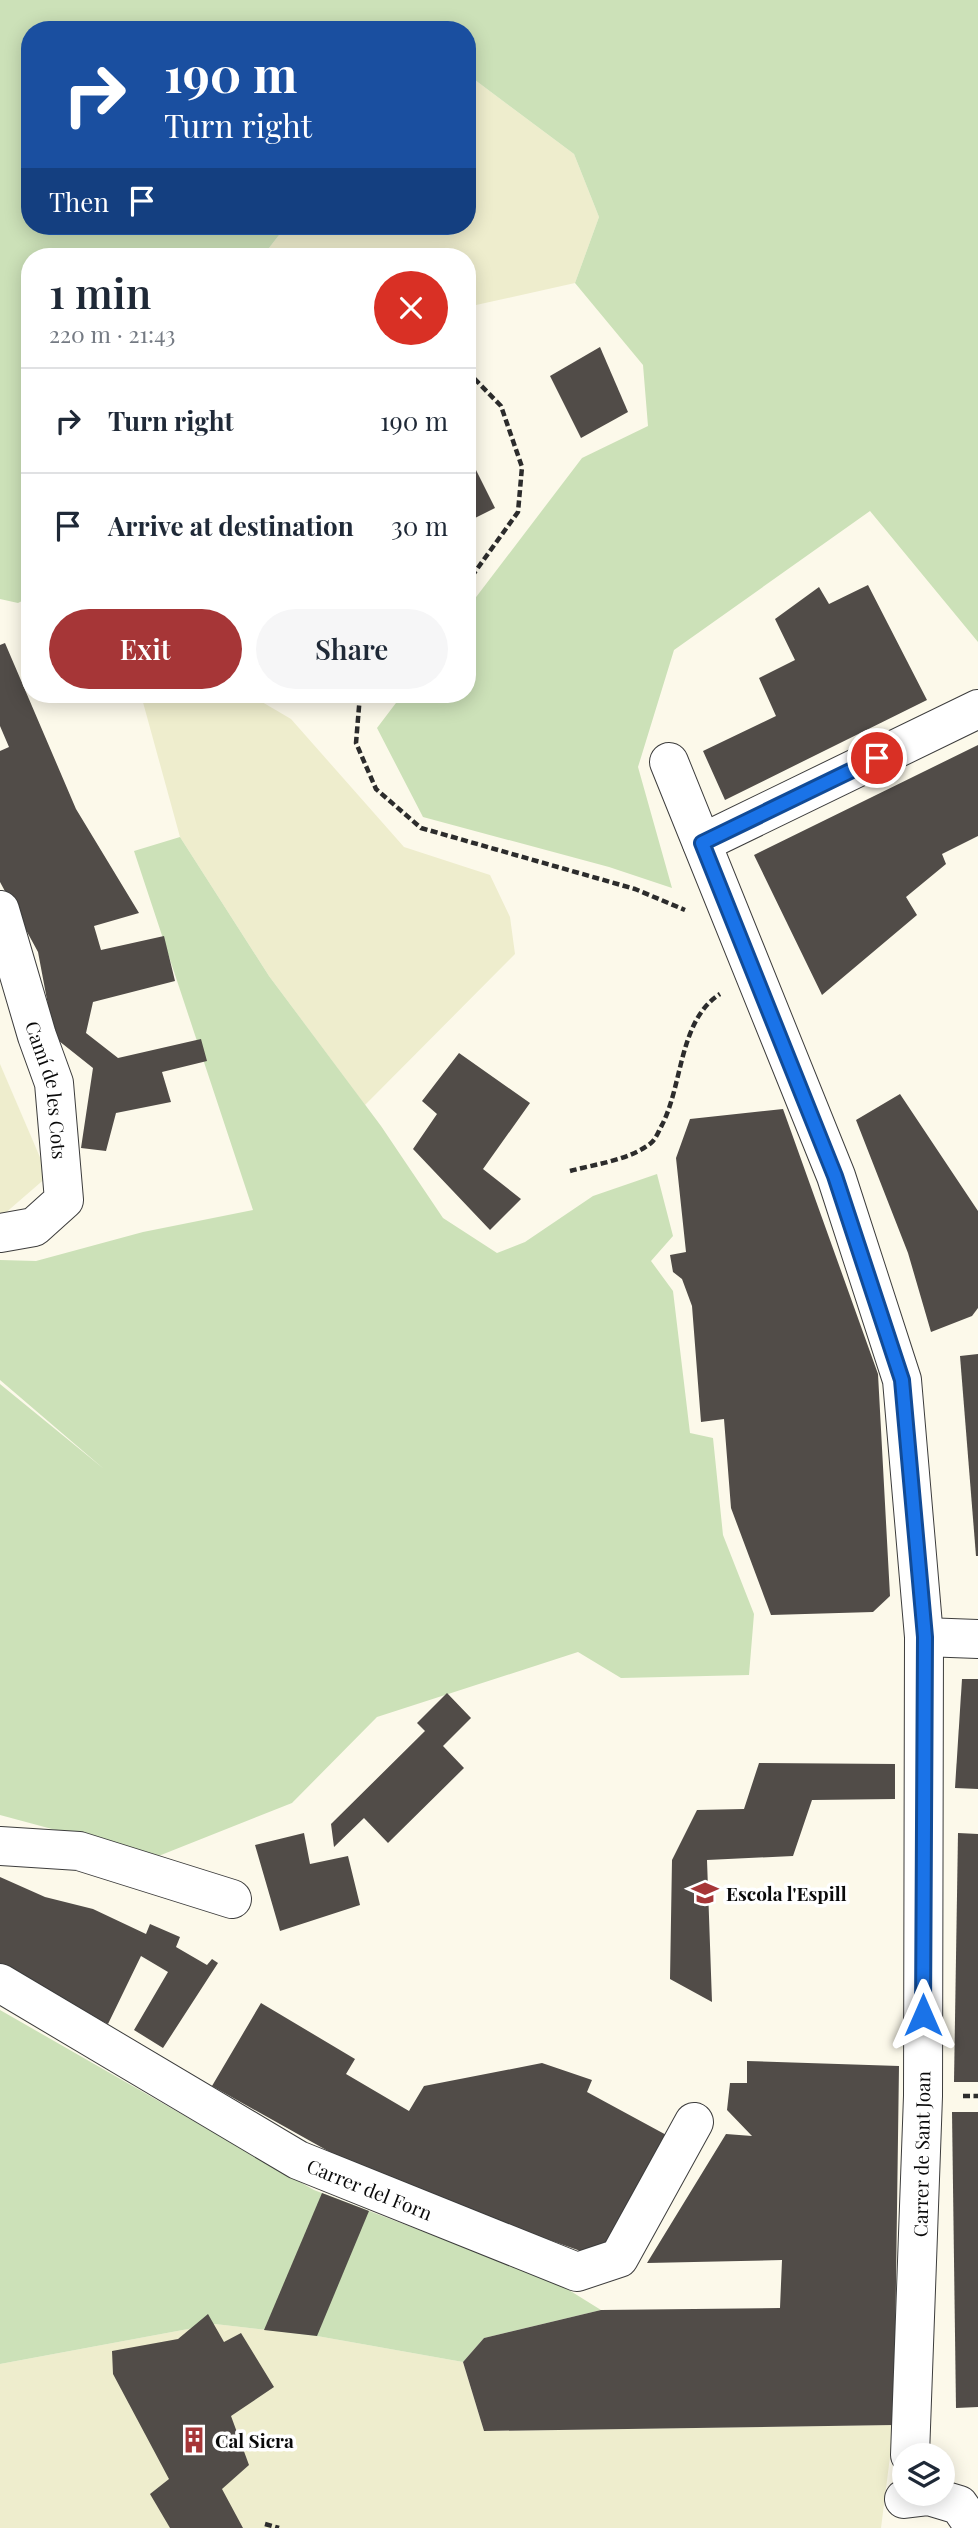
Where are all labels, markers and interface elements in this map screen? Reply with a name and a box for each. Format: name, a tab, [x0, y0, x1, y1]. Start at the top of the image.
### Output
text: 190 m	[164, 40, 297, 105]
icon: right	[49, 49, 140, 140]
text: Turn right	[164, 103, 312, 146]
icon: arrive	[123, 182, 161, 220]
text: Then	[49, 184, 109, 219]
text: 1 min	[49, 264, 151, 320]
button: close	[374, 271, 448, 345]
text: 220 m · 21:43	[49, 318, 175, 349]
icon: right	[49, 402, 87, 440]
text: Turn right	[108, 403, 234, 438]
text: 190 m	[380, 403, 448, 438]
icon: arrive	[49, 507, 87, 545]
text: Arrive at destination	[108, 508, 354, 543]
text: 30 m	[391, 508, 448, 543]
button: Exit	[49, 609, 242, 689]
button: Share	[256, 609, 448, 689]
pin	[847, 728, 907, 788]
icon: arrive	[858, 739, 896, 777]
street label: Camí de les Cots	[20, 1018, 73, 1160]
school or university icon: Escola l'Espill	[690, 1878, 720, 1908]
place label: Escola l'Espill	[726, 1880, 847, 1906]
position arrow	[886, 1978, 960, 2052]
street label: Carrer de Sant Joan	[907, 2070, 935, 2237]
street label: Carrer del Forn	[303, 2152, 437, 2226]
building icon: Cal Sicra	[179, 2425, 209, 2455]
place label: Cal Sicra	[215, 2427, 294, 2453]
map controls	[892, 2443, 955, 2506]
button: layers	[892, 2443, 955, 2506]

